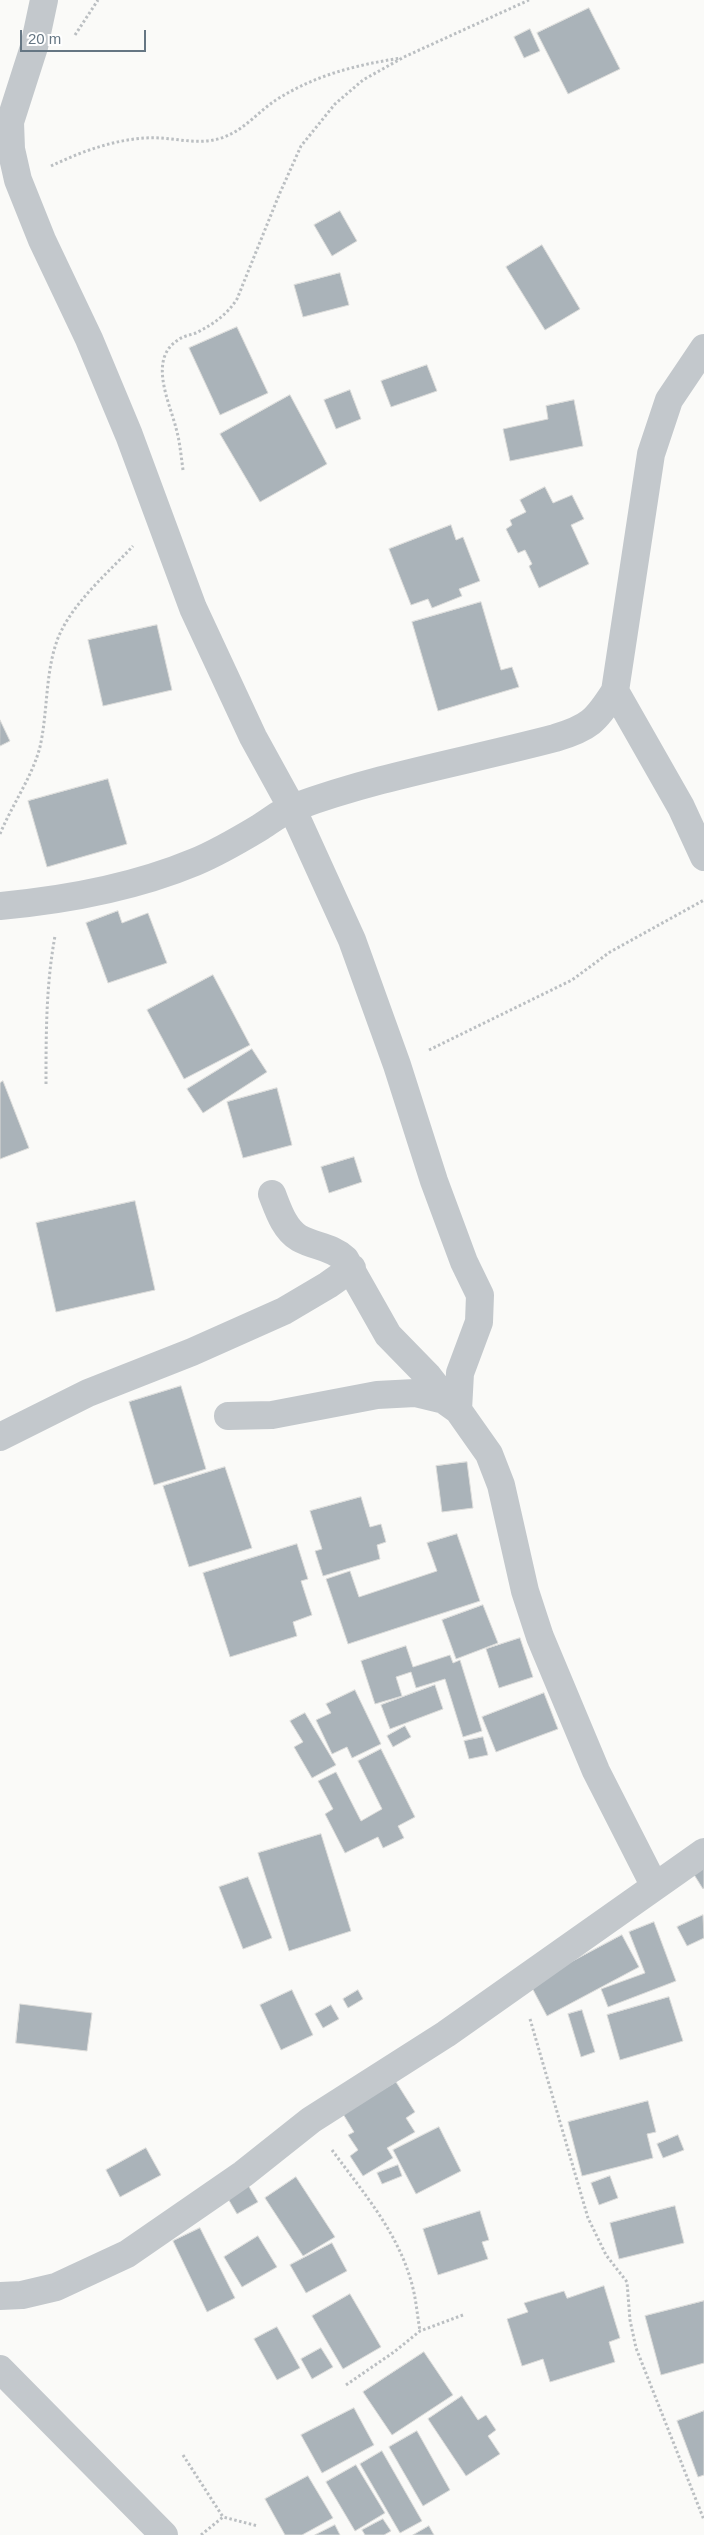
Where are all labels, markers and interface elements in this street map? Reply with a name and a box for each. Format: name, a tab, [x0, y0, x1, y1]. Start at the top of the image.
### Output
scale bar	[22, 20, 149, 52]
text: 20 m	[28, 30, 61, 47]

